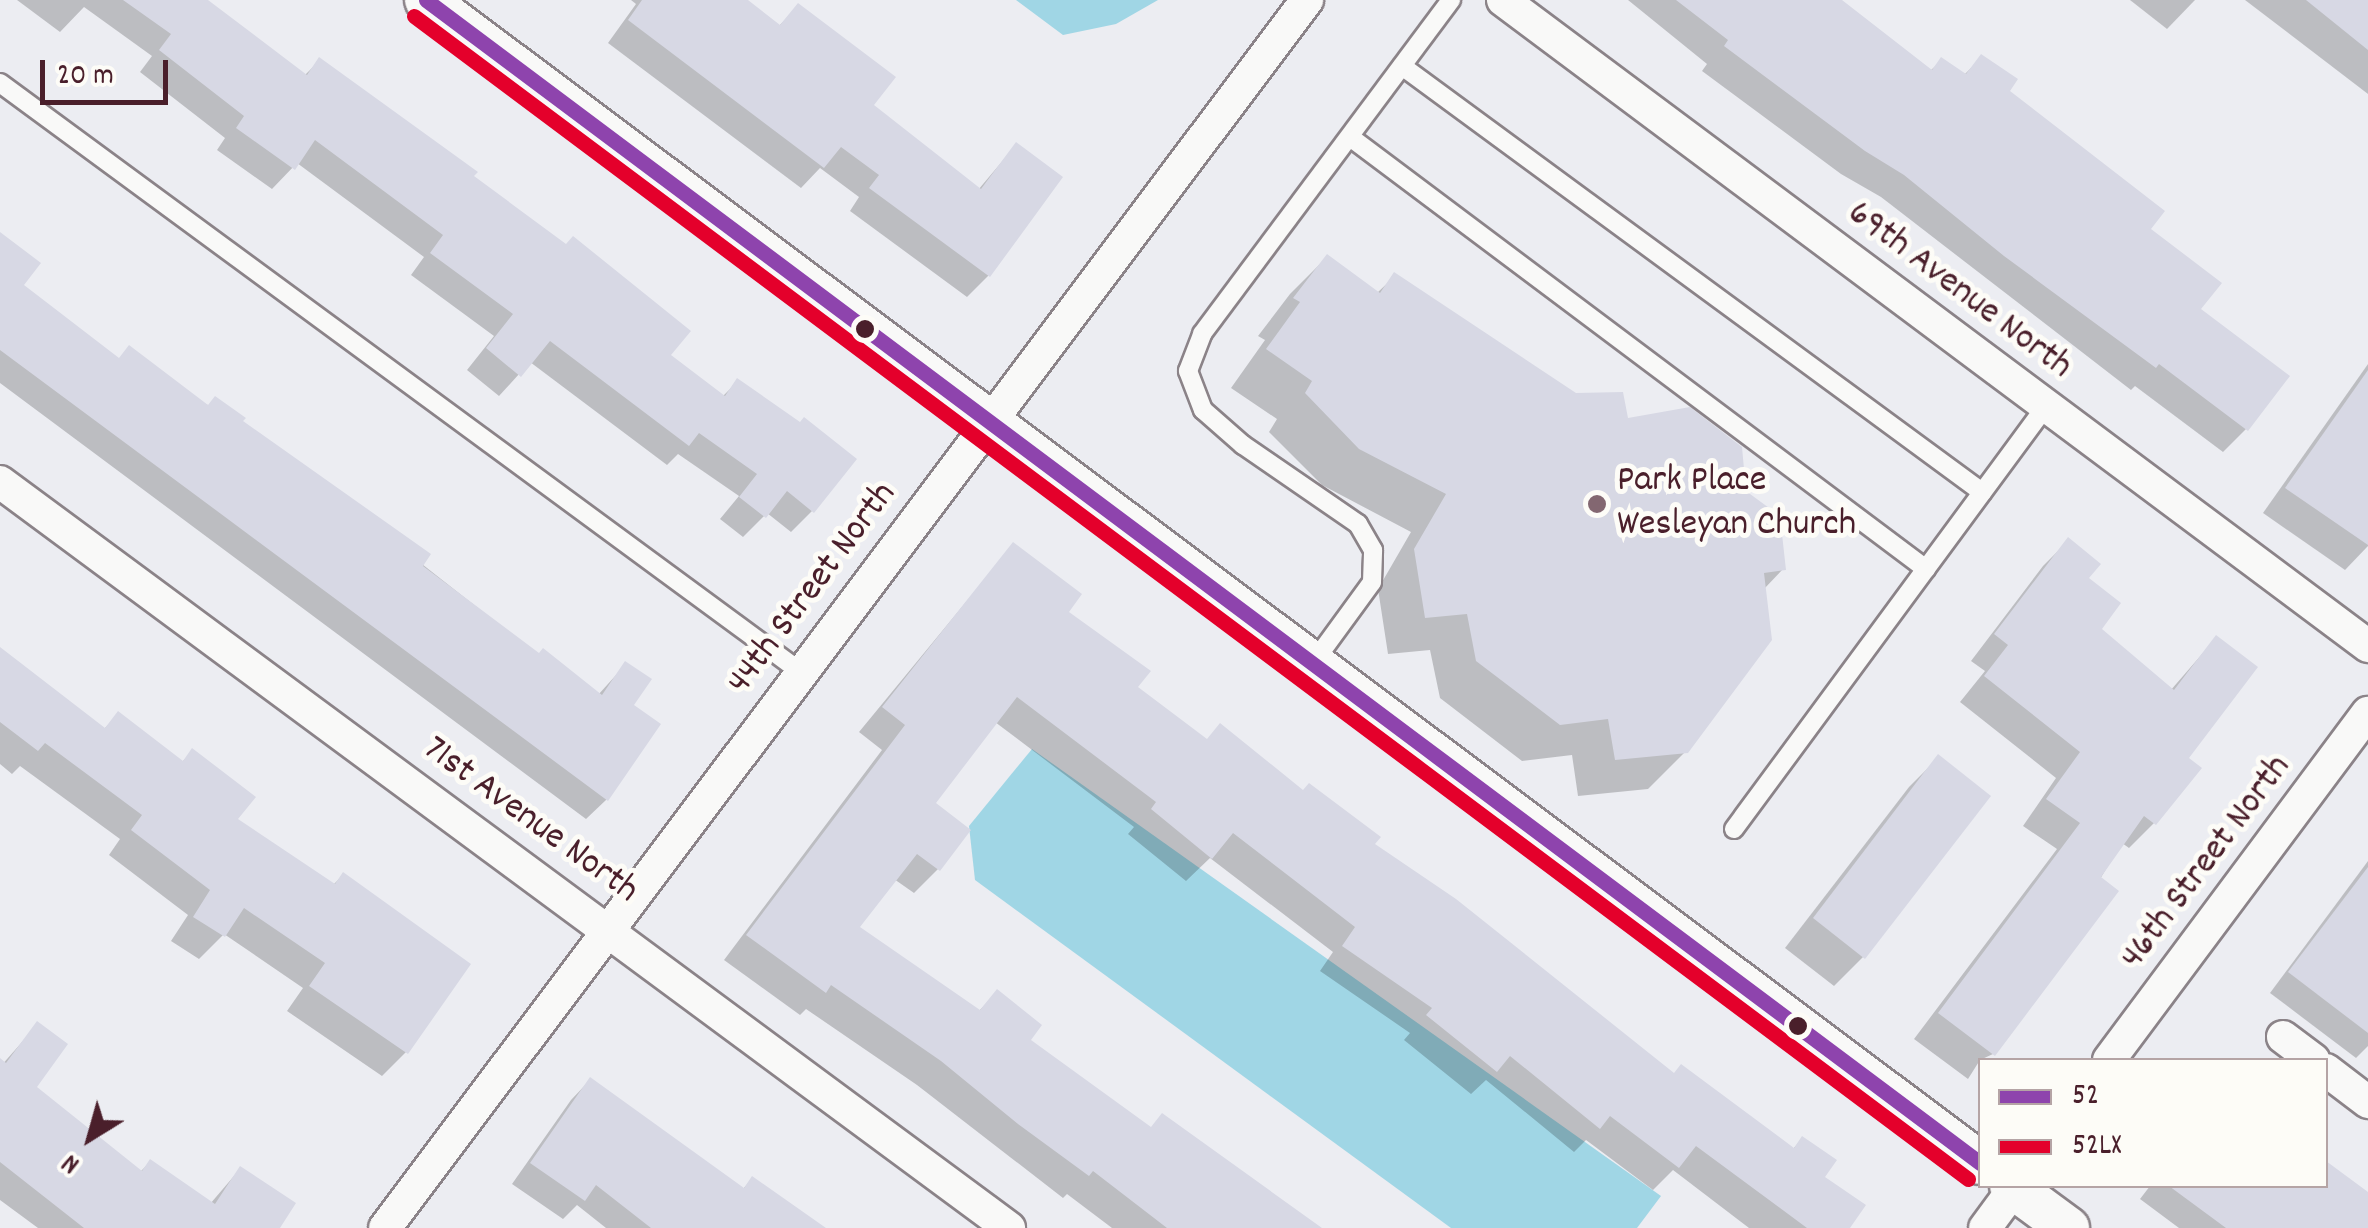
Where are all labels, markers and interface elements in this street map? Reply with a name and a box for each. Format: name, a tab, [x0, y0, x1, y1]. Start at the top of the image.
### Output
scale bar	[45, 40, 172, 102]
text: 20 m	[57, 56, 114, 99]
street label: 69th Avenue North	[1837, 192, 2081, 390]
unlabelled marker	[855, 319, 875, 339]
place label: Park Place Wesleyan Church	[1617, 459, 1856, 548]
street label: 44th Street North	[718, 474, 908, 704]
marker: Park Place Wesleyan Church	[1586, 493, 1608, 515]
street label: 71st Avenue North	[413, 727, 647, 915]
street label: 46th Street North	[2112, 747, 2302, 979]
unlabelled marker	[1788, 1016, 1808, 1036]
legend	[1978, 1058, 2328, 1188]
text: 52	[2072, 1076, 2099, 1119]
north arrow	[40, 1088, 140, 1188]
text: 52LX	[2072, 1126, 2122, 1169]
text: N	[54, 1142, 90, 1182]

